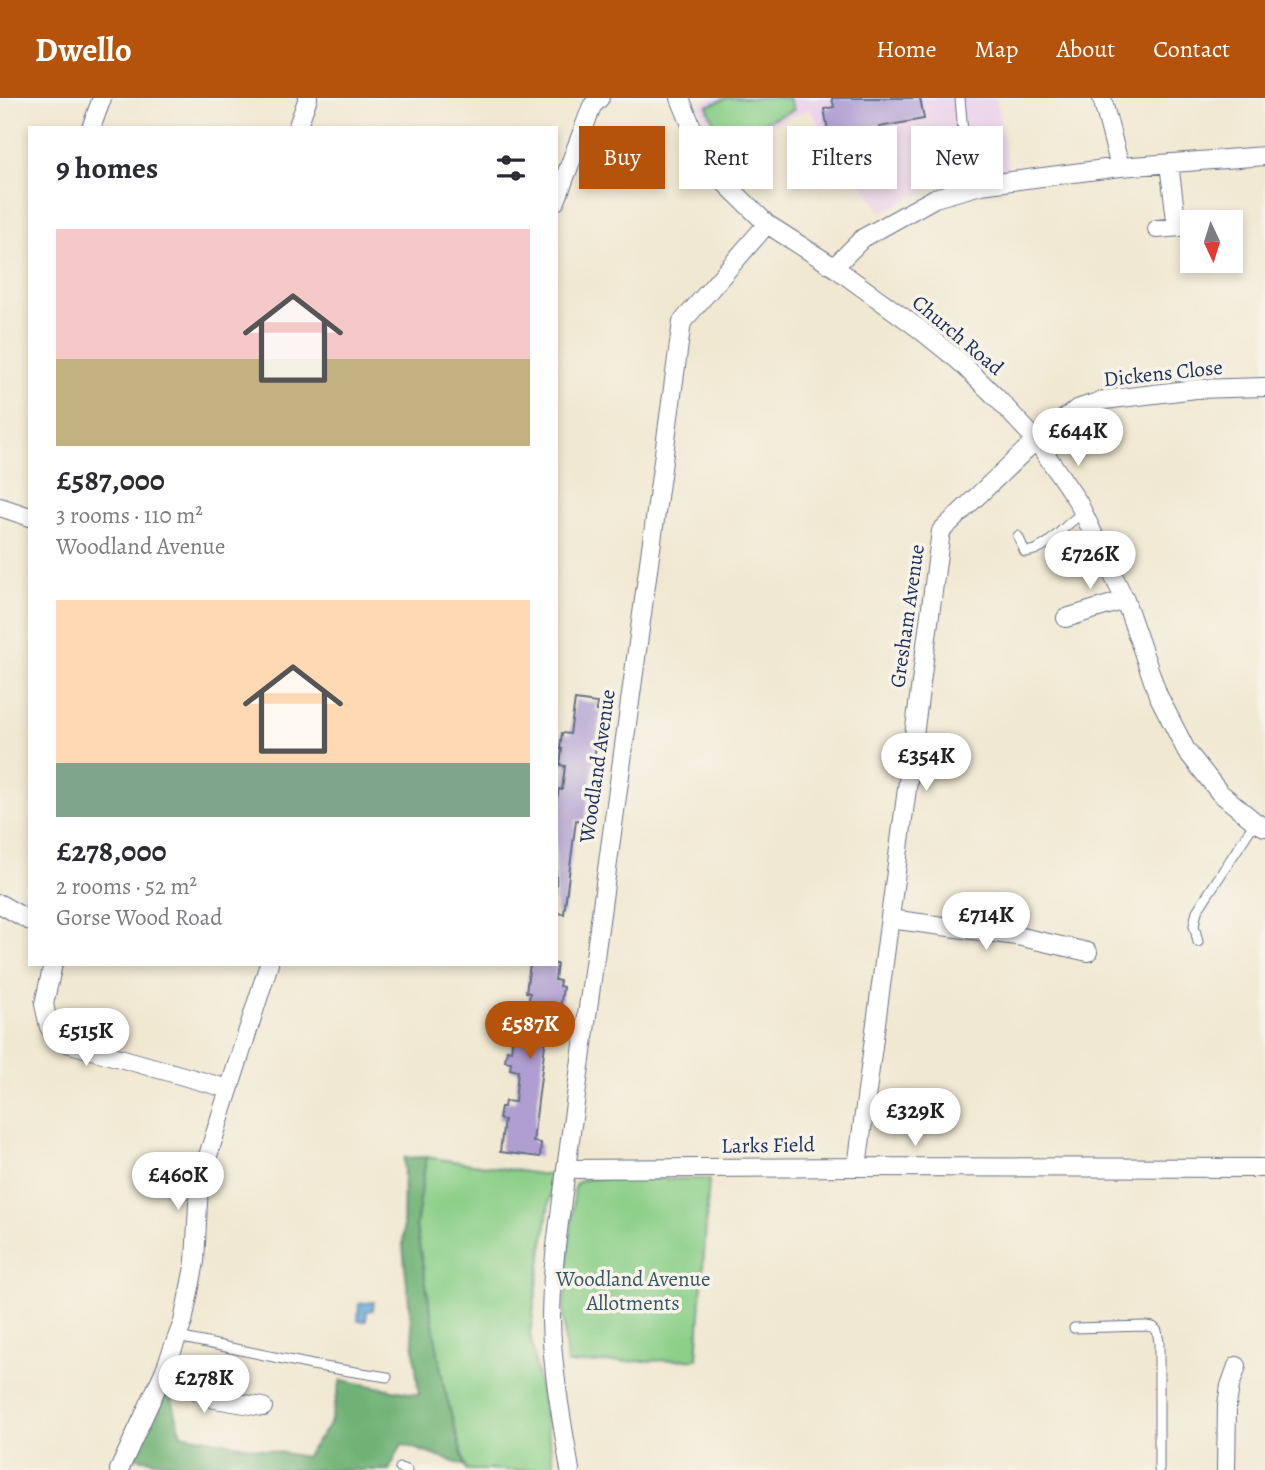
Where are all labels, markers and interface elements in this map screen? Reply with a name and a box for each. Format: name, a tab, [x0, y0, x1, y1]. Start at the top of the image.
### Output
text: Dwello	[35, 27, 132, 72]
text: Home	[876, 33, 937, 65]
text: Map	[975, 33, 1019, 65]
text: About	[1057, 33, 1115, 65]
text: Contact	[1153, 33, 1230, 65]
chip: Buy	[579, 126, 665, 189]
chip: Rent	[679, 126, 773, 189]
chip: Filters	[787, 126, 897, 189]
chip: New	[911, 126, 1003, 189]
text: 9 homes	[56, 148, 158, 188]
icon: filters	[492, 149, 530, 187]
north arrow	[1180, 210, 1242, 273]
map controls	[1180, 210, 1243, 273]
icon: home	[230, 275, 356, 401]
street label: Church Road	[906, 288, 1010, 382]
street label: Dickens Close	[1102, 353, 1224, 393]
pin: £644K	[1029, 408, 1127, 468]
text: £644K	[1048, 415, 1108, 446]
text: £587,000	[56, 460, 165, 500]
text: 3 rooms · 110 m²	[56, 500, 203, 531]
text: Woodland Avenue	[56, 531, 225, 562]
pin: £726K	[1041, 532, 1139, 591]
text: £726K	[1061, 538, 1119, 569]
street label: Gresham Avenue	[883, 543, 931, 689]
icon: home	[230, 646, 356, 772]
street label: Woodland Avenue	[572, 688, 622, 845]
pin: £354K	[877, 734, 975, 793]
text: £354K	[897, 740, 955, 771]
text: £278,000	[56, 831, 167, 871]
text: 2 rooms · 52 m²	[56, 871, 197, 902]
pin: £714K	[937, 892, 1035, 952]
text: £714K	[958, 899, 1014, 930]
text: Gorse Wood Road	[56, 902, 223, 933]
pin: £587K	[481, 1002, 579, 1061]
text: £587K	[501, 1008, 559, 1039]
pin: £515K	[37, 1009, 135, 1068]
text: £515K	[59, 1015, 113, 1046]
pin: £329K	[866, 1088, 964, 1148]
text: £329K	[886, 1095, 944, 1126]
street label: Larks Field	[721, 1130, 816, 1160]
pin: £460K	[129, 1152, 227, 1212]
text: £460K	[148, 1159, 208, 1190]
park label: Woodland Avenue Allotments	[555, 1265, 710, 1317]
pin: £278K	[155, 1356, 253, 1415]
text: £278K	[174, 1362, 234, 1393]

